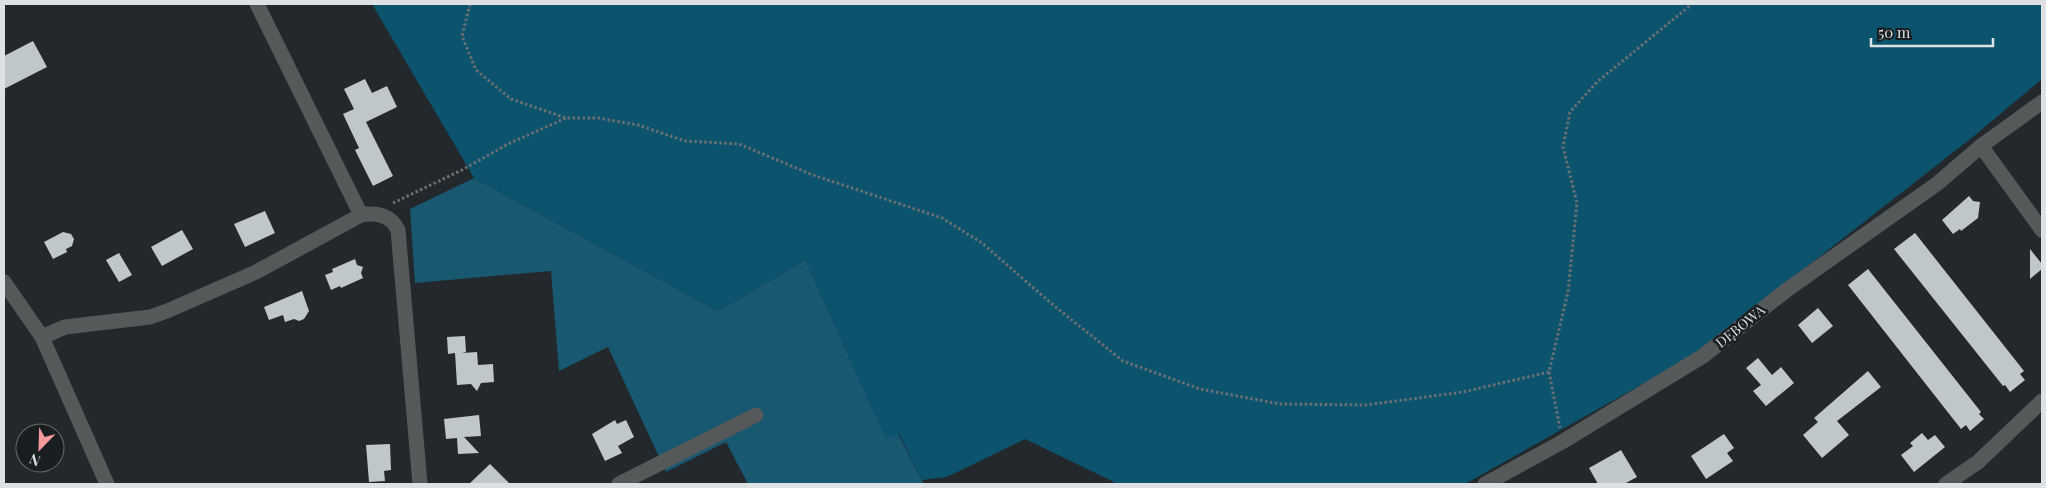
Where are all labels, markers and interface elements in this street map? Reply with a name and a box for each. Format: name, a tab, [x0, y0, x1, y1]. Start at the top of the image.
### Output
scale bar	[1871, 15, 1994, 47]
text: 50 m	[1878, 22, 1911, 42]
street label: DĘBOWA	[1711, 300, 1769, 352]
north arrow	[15, 423, 65, 473]
text: N	[26, 450, 43, 471]

